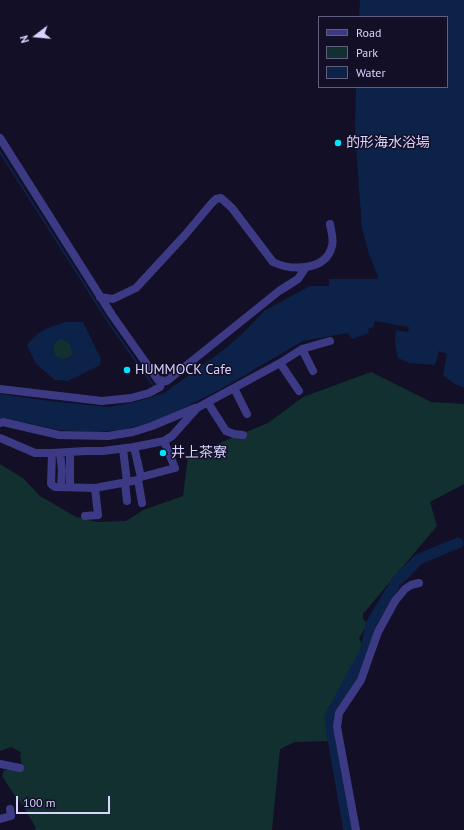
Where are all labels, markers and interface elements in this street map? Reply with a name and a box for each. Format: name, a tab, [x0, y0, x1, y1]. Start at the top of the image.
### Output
north arrow	[16, 16, 56, 56]
legend	[318, 16, 448, 88]
text: Road	[356, 25, 381, 40]
text: N	[17, 34, 32, 45]
text: Park	[356, 45, 378, 60]
text: Water	[356, 65, 386, 80]
place label: 的形海水浴場	[346, 135, 430, 151]
marker: 的形海水浴場	[333, 138, 343, 148]
place label: HUMMOCK Cafe	[135, 362, 232, 378]
marker: HUMMOCK Cafe	[122, 365, 132, 375]
place label: 井上茶寮	[171, 445, 227, 461]
marker: 井上茶寮	[158, 448, 168, 458]
scale bar	[18, 788, 112, 814]
text: 100 m	[23, 795, 56, 810]

